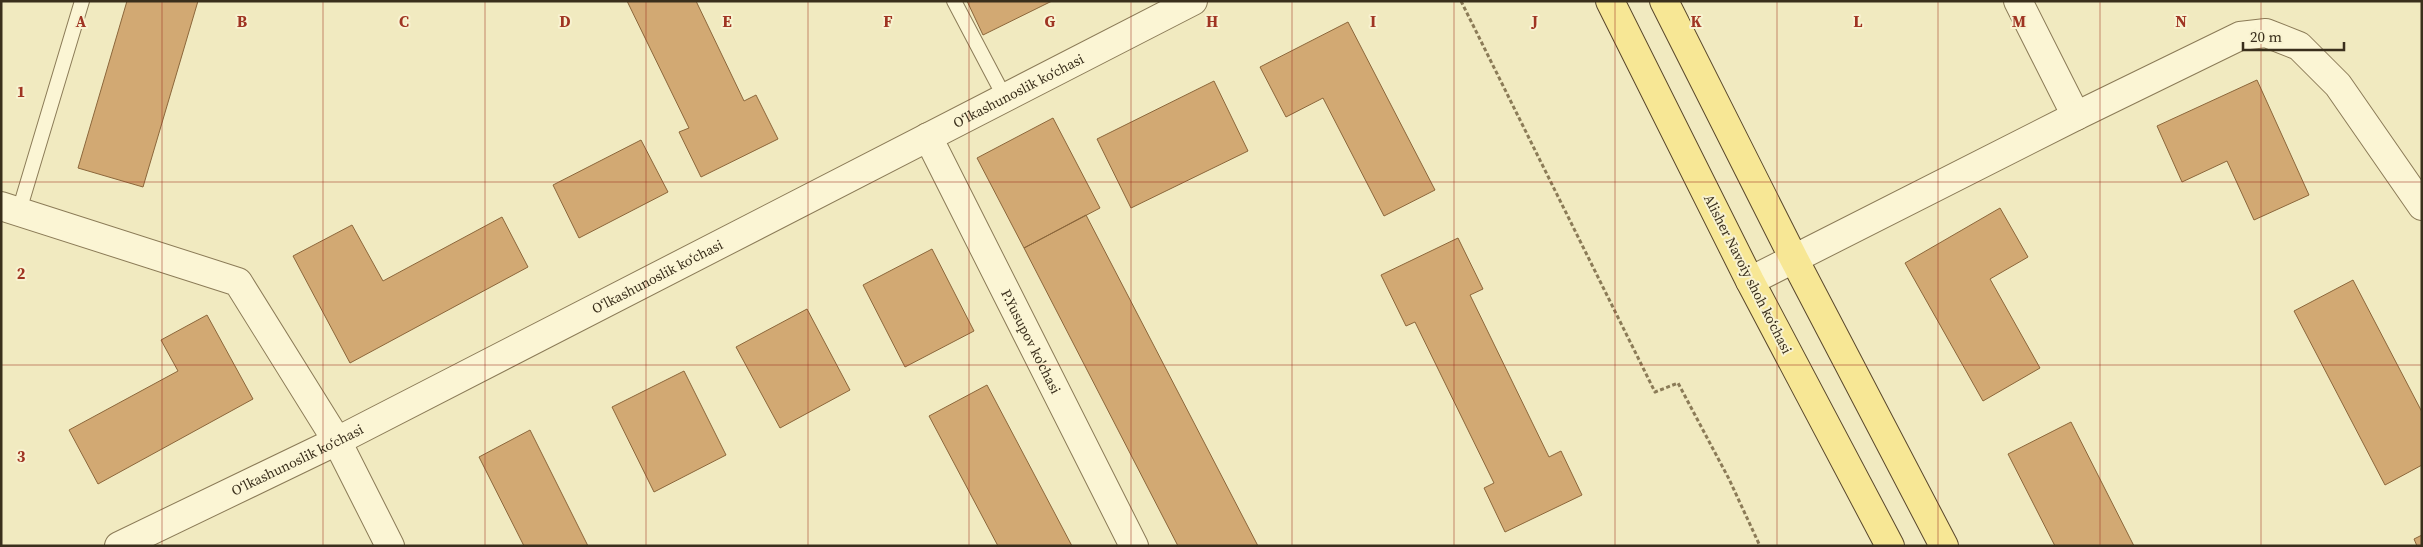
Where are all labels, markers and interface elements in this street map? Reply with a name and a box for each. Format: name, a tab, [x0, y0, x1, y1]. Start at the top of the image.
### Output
text: A	[76, 10, 87, 32]
text: B	[237, 10, 248, 32]
text: C	[399, 10, 409, 32]
text: D	[559, 10, 571, 32]
text: E	[722, 10, 732, 32]
text: F	[883, 10, 893, 32]
text: G	[1045, 10, 1056, 32]
text: H	[1206, 10, 1218, 32]
text: I	[1370, 10, 1376, 32]
text: J	[1531, 10, 1538, 32]
text: K	[1690, 10, 1702, 32]
text: L	[1853, 10, 1863, 32]
text: M	[2012, 10, 2026, 32]
text: N	[2175, 10, 2187, 32]
scale bar	[2243, 20, 2344, 52]
text: 20 m	[2250, 26, 2282, 47]
street label: O‘lkashunoslik ko‘chasi	[949, 49, 1087, 133]
text: 1	[17, 80, 25, 102]
street label: Alisher Navoiy shoh koʻchasi	[1699, 191, 1797, 357]
street label: O‘lkashunoslik ko‘chasi	[588, 234, 726, 318]
text: 2	[17, 262, 26, 284]
street label: P.Yusupov ko'chasi	[996, 286, 1066, 397]
street label: O‘lkashunoslik ko‘chasi	[228, 419, 367, 501]
text: 3	[17, 445, 26, 467]

